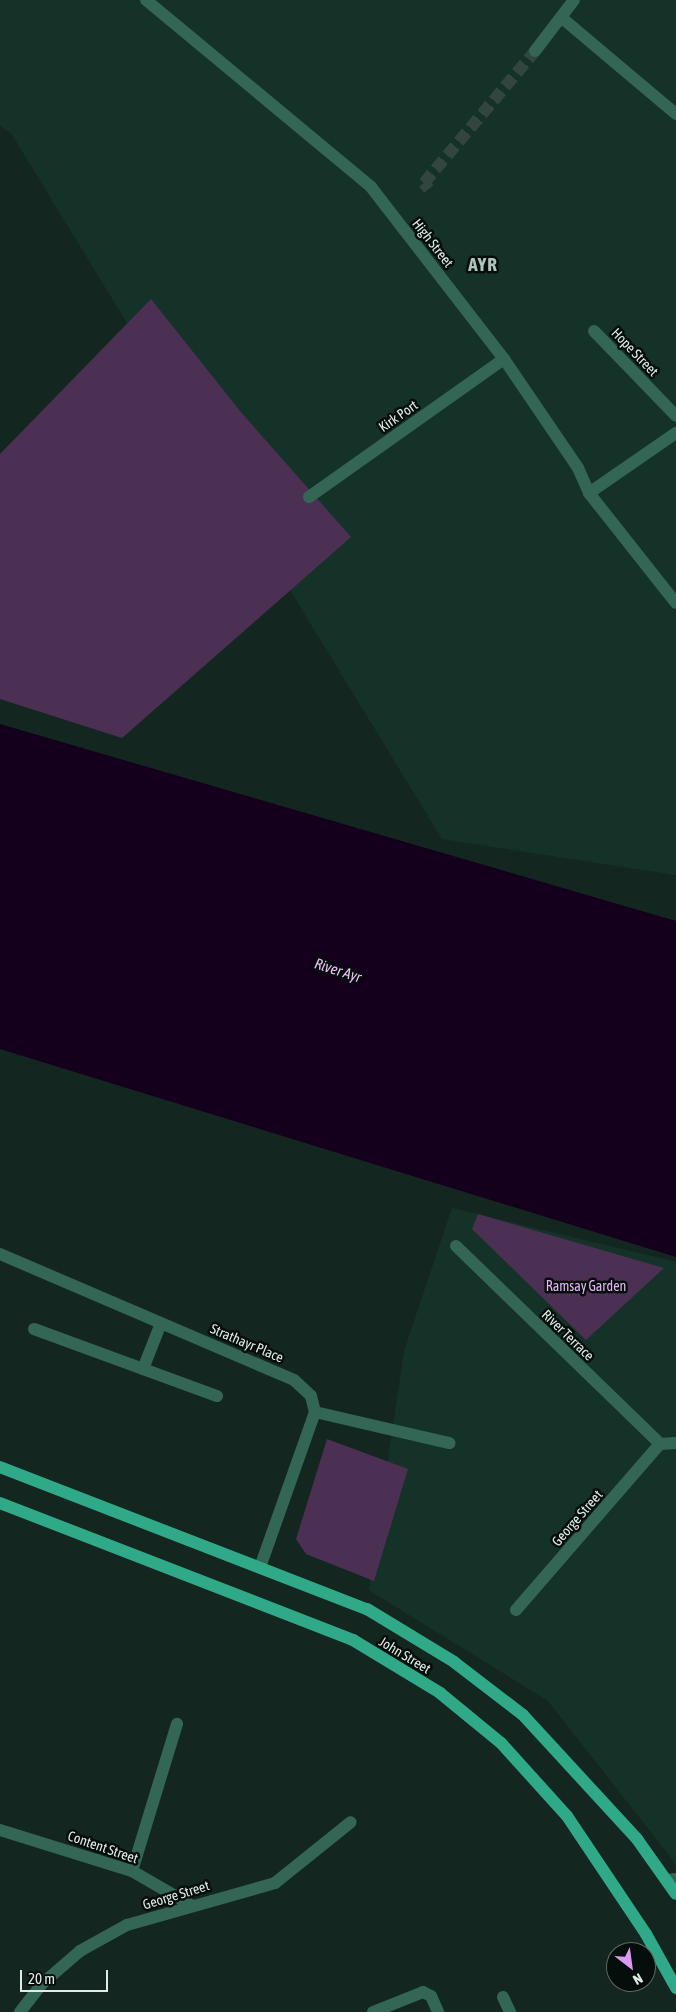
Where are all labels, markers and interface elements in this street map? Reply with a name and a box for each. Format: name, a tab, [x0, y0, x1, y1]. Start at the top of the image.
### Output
street label: High Street	[409, 215, 457, 271]
district label: AYR	[468, 254, 498, 276]
street label: Hope Street	[608, 324, 662, 380]
street label: Kirk Port	[375, 397, 421, 435]
water label: River Ayr	[312, 954, 364, 986]
park label: Ramsay Garden	[546, 1278, 626, 1294]
street label: River Terrace	[538, 1306, 598, 1364]
street label: Strathayr Place	[208, 1320, 286, 1366]
street label: George Street	[548, 1487, 606, 1549]
street label: John Street	[376, 1633, 434, 1677]
street label: Content Street	[66, 1827, 140, 1867]
street label: George Street	[141, 1877, 211, 1913]
north arrow	[606, 1942, 656, 1992]
scale bar	[22, 1960, 110, 1992]
text: 20 m	[28, 1970, 55, 1987]
text: N	[630, 1970, 646, 1988]

